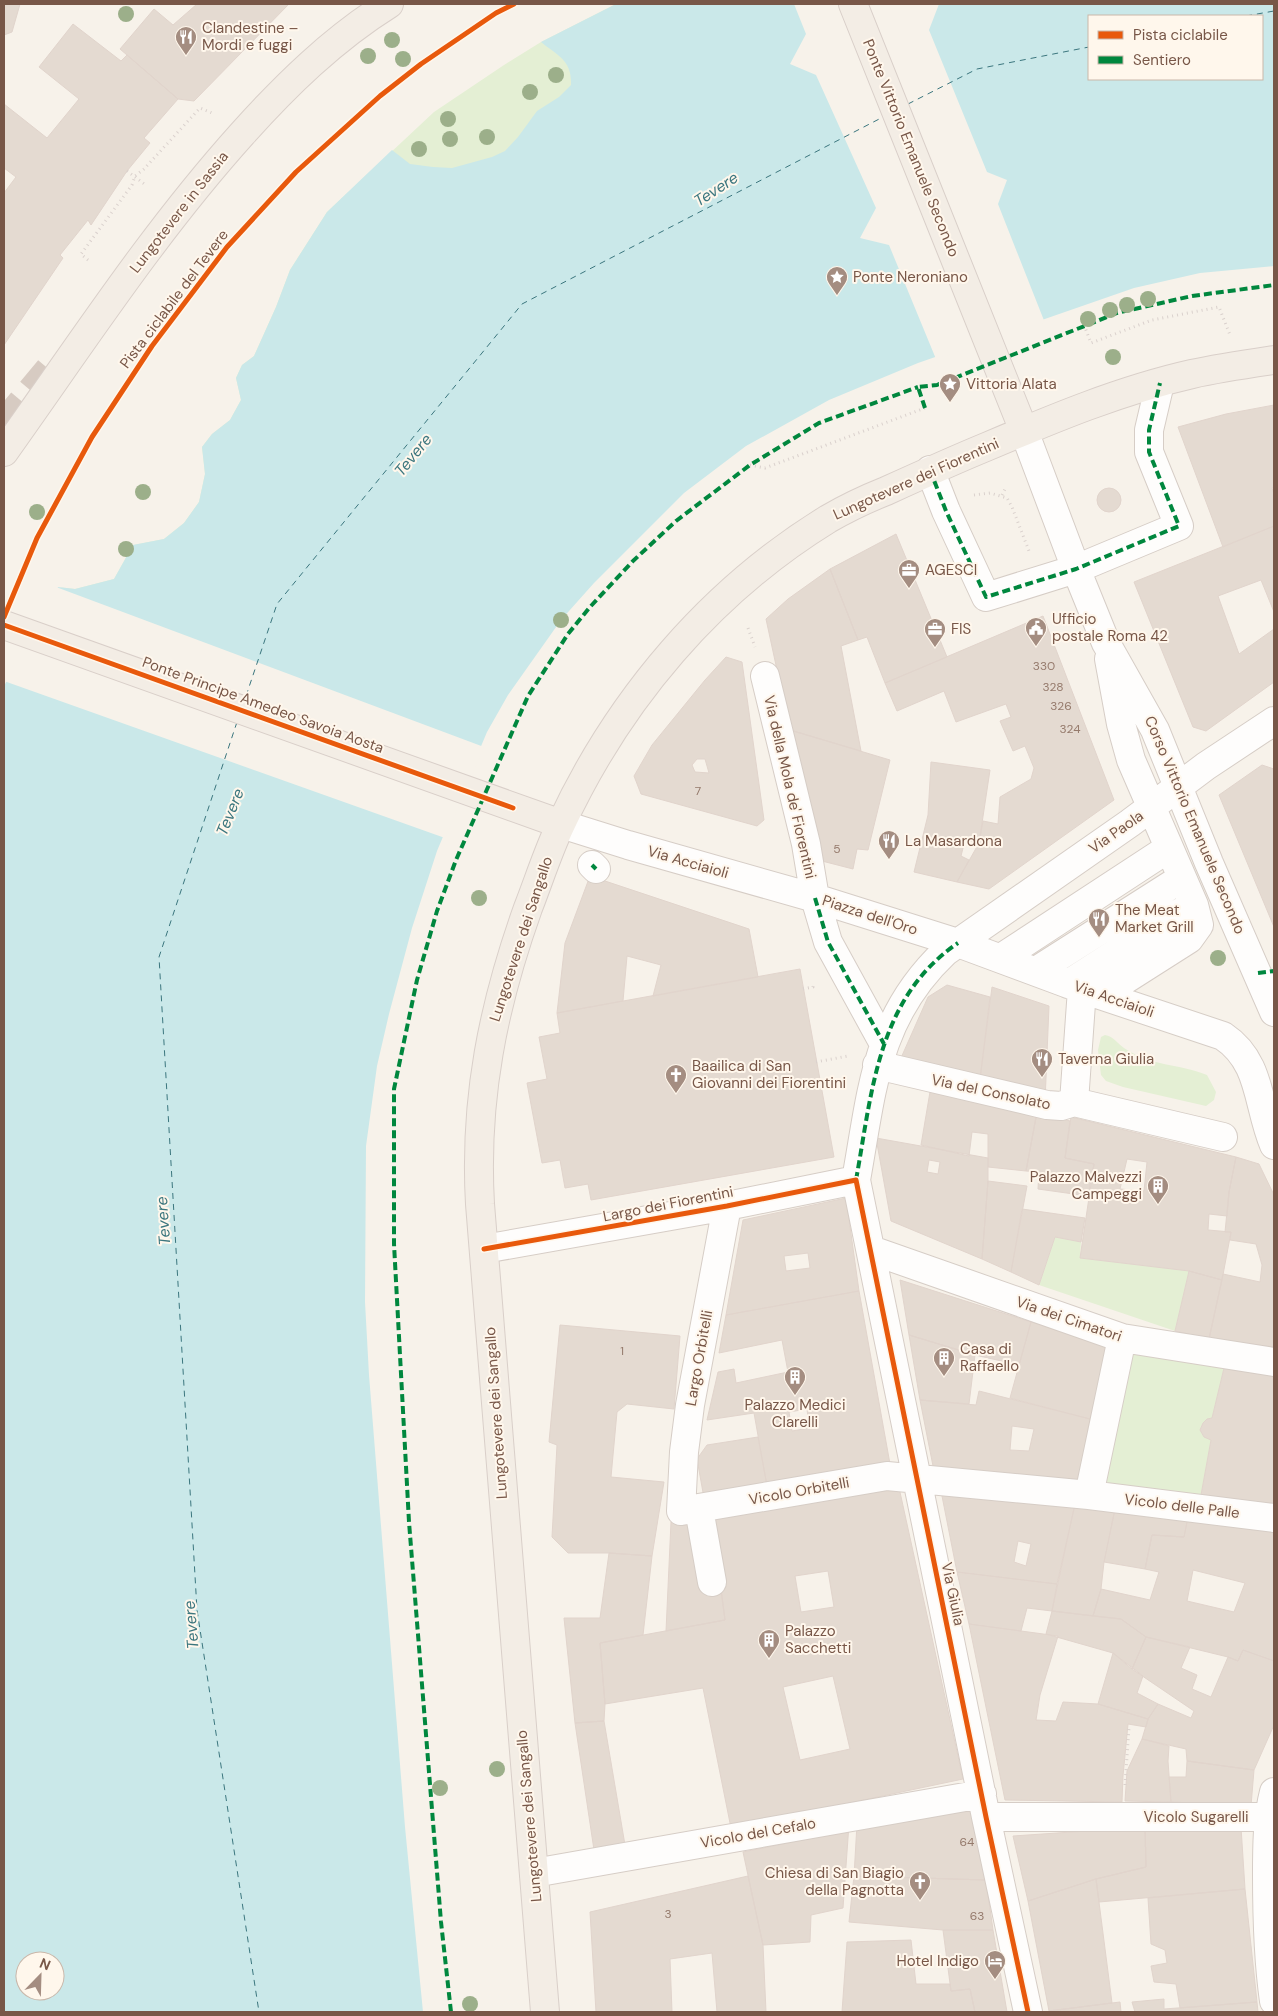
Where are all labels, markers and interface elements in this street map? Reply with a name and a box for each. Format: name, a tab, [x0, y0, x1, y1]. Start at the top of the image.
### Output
legend	[1088, 15, 1263, 80]
place label: Clandestine – Mordi e fuggi	[202, 18, 299, 55]
restaurant icon: Clandestine – Mordi e fuggi	[174, 25, 198, 56]
text: Pista ciclabile	[1133, 25, 1228, 45]
street label: Ponte Vittorio Emanuele Secondo	[858, 36, 964, 260]
text: Sentiero	[1133, 50, 1191, 70]
street label: Lungotevere in Sassia	[125, 147, 233, 277]
water label: Tevere	[690, 167, 742, 211]
street label: Pista ciclabile del Tevere	[115, 225, 233, 373]
place icon: Ponte Neroniano	[825, 265, 849, 296]
place label: Ponte Neroniano	[853, 267, 968, 287]
place icon: Vittoria Alata	[938, 372, 962, 403]
place label: Vittoria Alata	[966, 374, 1057, 394]
water label: Tevere	[389, 429, 437, 481]
street label: Lungotevere dei Fiorentini	[830, 433, 1002, 525]
office icon: AGESCI	[897, 558, 921, 589]
place label: AGESCI	[925, 560, 977, 580]
place label: Ufficio postale Roma 42	[1052, 609, 1168, 646]
public building icon: Ufficio postale Roma 42	[1024, 616, 1048, 647]
office icon: FIS	[923, 617, 947, 648]
place label: FIS	[951, 619, 972, 639]
street label: Ponte Principe Amedeo Savoia Aosta	[139, 652, 387, 758]
house number: 330	[1033, 658, 1055, 674]
house number: 328	[1042, 679, 1064, 695]
street label: Via della Mola de' Fiorentini	[759, 693, 821, 881]
house number: 326	[1050, 698, 1072, 714]
street label: Corso Vittorio Emanuele Secondo	[1140, 713, 1250, 937]
house number: 324	[1059, 721, 1081, 737]
house number: 7	[695, 783, 701, 799]
water label: Tevere	[211, 785, 249, 839]
street label: Via Paola	[1085, 806, 1147, 858]
restaurant icon: La Masardona	[877, 829, 901, 860]
place label: La Masardona	[905, 831, 1002, 851]
street label: Via Acciaioli	[645, 841, 731, 883]
house number: 5	[833, 841, 841, 857]
street label: Lungotevere dei Sangallo	[485, 854, 557, 1024]
street label: Piazza dell'Oro	[820, 890, 920, 940]
place label: The Meat Market Grill	[1115, 900, 1194, 937]
restaurant icon: The Meat Market Grill	[1087, 907, 1111, 938]
street label: Via Acciaioli	[1071, 976, 1157, 1022]
restaurant icon: Taverna Giulia	[1030, 1047, 1054, 1078]
place label: Taverna Giulia	[1058, 1049, 1154, 1069]
place label: Baailica di San Giovanni dei Fiorentini	[692, 1056, 846, 1093]
church icon: Baailica di San Giovanni dei Fiorentini	[664, 1063, 688, 1094]
street label: Via del Consolato	[929, 1070, 1053, 1114]
place label: Palazzo Malvezzi Campeggi	[1030, 1167, 1142, 1204]
building icon: Palazzo Malvezzi Campeggi	[1146, 1174, 1170, 1205]
street label: Largo dei Fiorentini	[601, 1182, 735, 1226]
water label: Tevere	[151, 1196, 175, 1246]
street label: Via dei Cimatori	[1013, 1292, 1125, 1346]
street label: Largo Orbitelli	[681, 1308, 717, 1408]
street label: Lungotevere dei Sangallo	[480, 1326, 512, 1500]
place label: Casa di Raffaello	[960, 1339, 1019, 1376]
house number: 1	[620, 1343, 624, 1359]
building icon: Casa di Raffaello	[932, 1346, 956, 1377]
building icon: Palazzo Medici Clarelli	[783, 1365, 807, 1396]
place label: Palazzo Medici Clarelli	[745, 1395, 845, 1432]
street label: Vicolo Orbitelli	[747, 1472, 851, 1510]
street label: Vicolo delle Palle	[1123, 1489, 1241, 1523]
street label: Via Giulia	[937, 1560, 969, 1628]
water label: Tevere	[178, 1600, 204, 1650]
place label: Palazzo Sacchetti	[785, 1621, 851, 1658]
building icon: Palazzo Sacchetti	[757, 1628, 781, 1659]
street label: Lungotevere dei Sangallo	[512, 1729, 546, 1903]
street label: Vicolo Sugarelli	[1143, 1807, 1249, 1827]
street label: Vicolo del Cefalo	[699, 1813, 817, 1853]
house number: 64	[960, 1834, 974, 1850]
place label: Chiesa di San Biagio della Pagnotta	[765, 1863, 904, 1900]
church icon: Chiesa di San Biagio della Pagnotta	[908, 1870, 932, 1901]
house number: 3	[664, 1906, 672, 1922]
house number: 63	[970, 1908, 984, 1924]
hotel icon: Hotel Indigo	[983, 1949, 1007, 1980]
north arrow	[15, 1951, 65, 2001]
place label: Hotel Indigo	[897, 1951, 979, 1971]
text: N	[37, 1954, 53, 1974]

